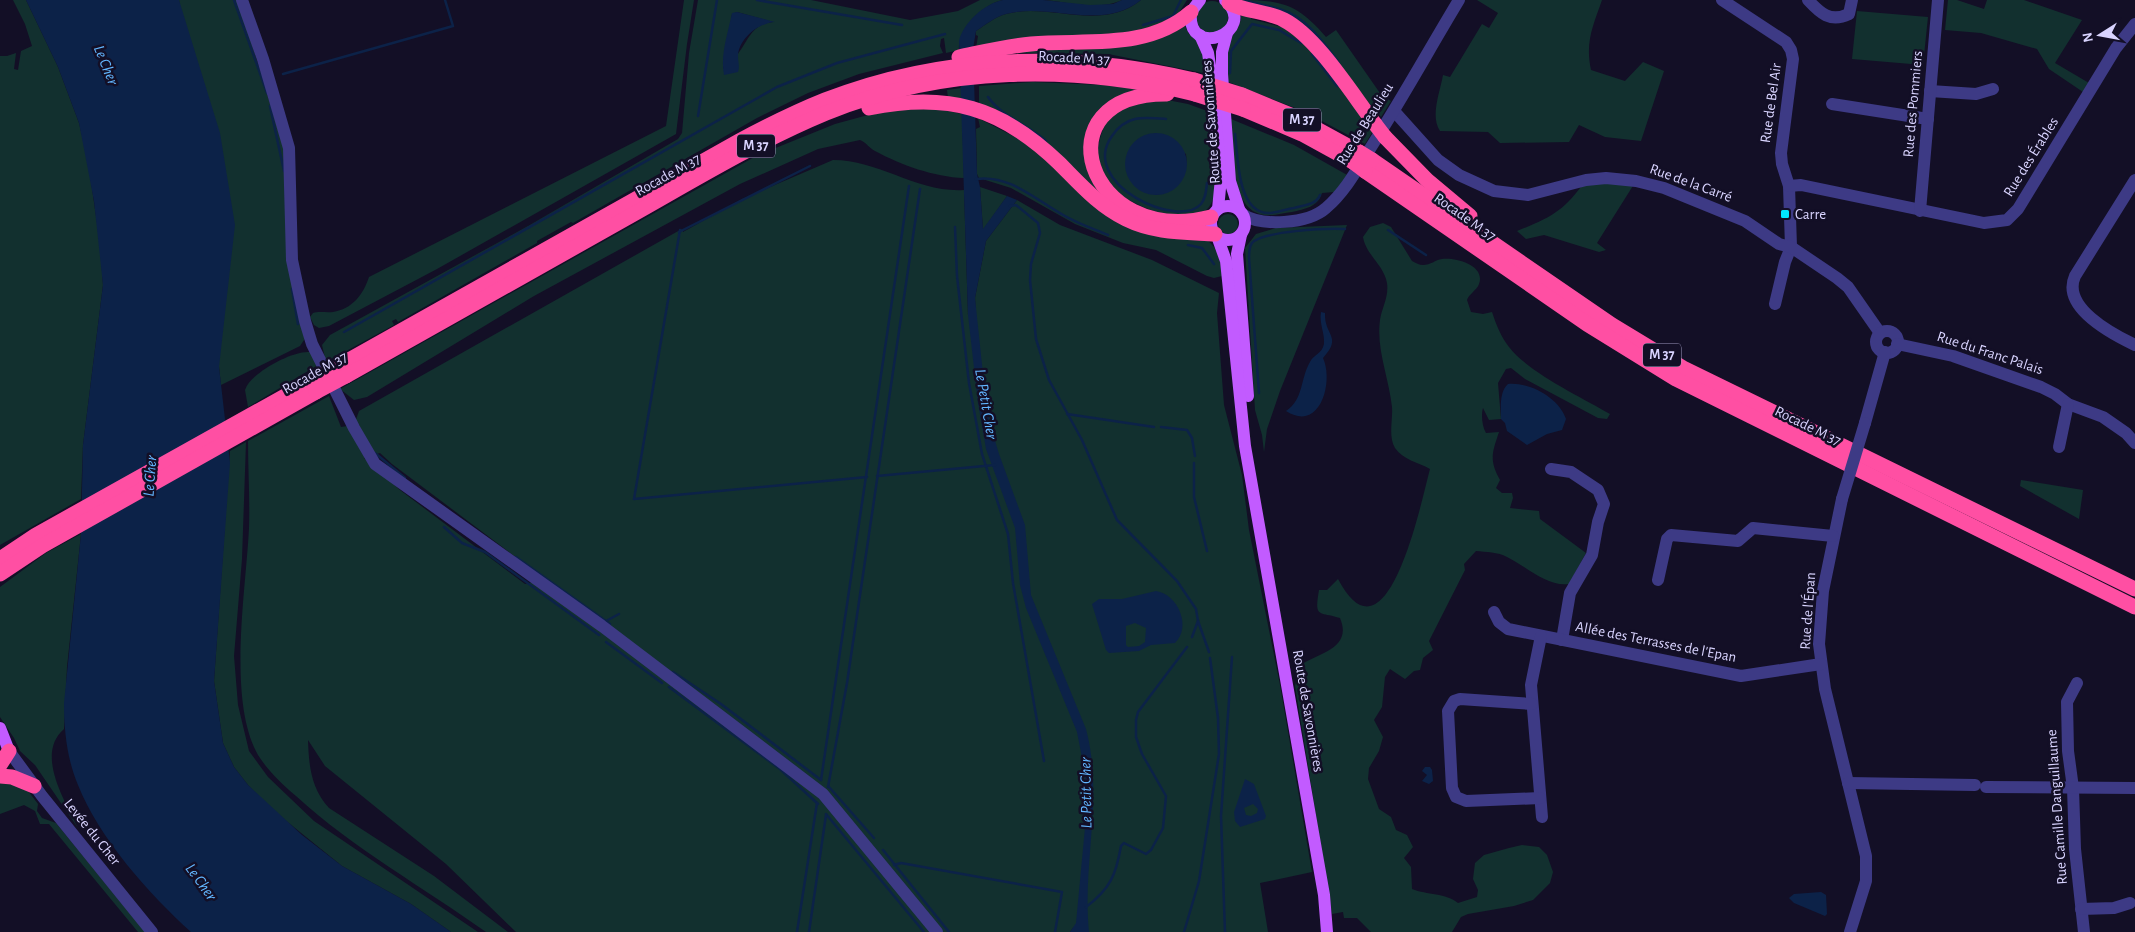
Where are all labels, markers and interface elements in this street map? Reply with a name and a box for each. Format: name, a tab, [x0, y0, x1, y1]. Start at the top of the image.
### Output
north arrow	[2075, 10, 2125, 60]
text: N	[2080, 31, 2096, 43]
water label: Le Cher	[91, 43, 121, 88]
street label: Rocade M 37	[1038, 49, 1110, 67]
street label: Rue des Pommiers	[1901, 50, 1925, 158]
street label: Route de Savonnières	[1199, 60, 1223, 184]
street label: Rue de Bel Air	[1758, 62, 1784, 144]
street label: Rue de Beaulieu	[1334, 80, 1396, 168]
road number: M 37	[1283, 108, 1321, 132]
street label: Rue des Érables	[1999, 114, 2061, 199]
road number: M 37	[737, 134, 775, 158]
street label: Rocade M 37	[633, 151, 703, 199]
street label: Rue de la Carré	[1648, 161, 1734, 205]
street label: Rocade M 37	[1431, 190, 1499, 244]
place label: Carre	[1795, 207, 1826, 222]
marker: Carre	[1779, 208, 1791, 220]
street label: Rue du Franc Palais	[1935, 329, 2045, 377]
road number: M 37	[1643, 344, 1681, 366]
street label: Rocade M 37	[280, 349, 350, 397]
water label: Le Petit Cher	[972, 368, 1000, 441]
street label: Rocade M 37	[1773, 404, 1843, 448]
water label: Le Cher	[141, 454, 159, 497]
street label: Rue de l'Épan	[1796, 572, 1818, 650]
street label: Allée des Terrasses de l'Epan	[1574, 619, 1738, 665]
street label: Route de Savonnières	[1290, 649, 1326, 773]
street label: Rue Camille Danguillaume	[2044, 729, 2070, 885]
water label: Le Petit Cher	[1077, 756, 1095, 829]
street label: Levée du Cher	[61, 796, 123, 868]
water label: Le Cher	[182, 861, 220, 904]

